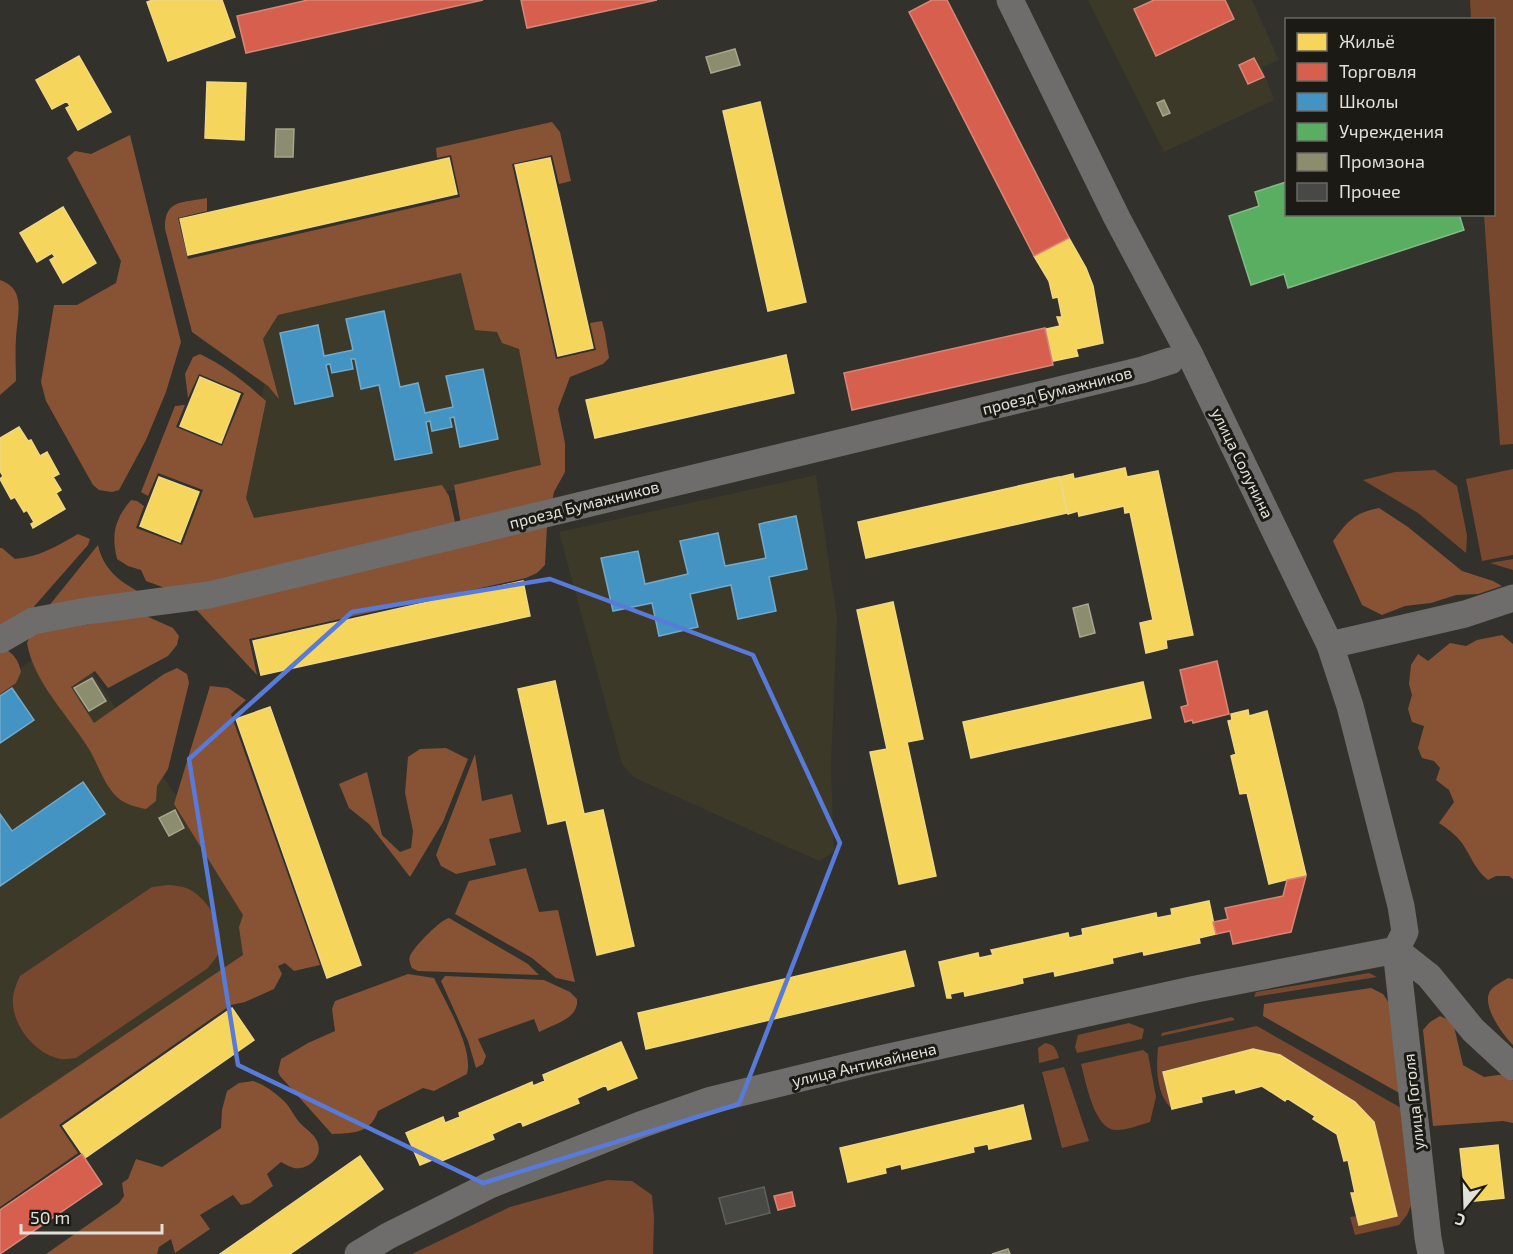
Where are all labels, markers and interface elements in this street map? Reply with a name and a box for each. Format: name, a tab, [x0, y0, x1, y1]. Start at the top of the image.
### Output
legend	[1285, 18, 1495, 216]
text: Жильё	[1339, 30, 1395, 52]
text: Торговля	[1339, 60, 1417, 82]
text: Школы	[1339, 90, 1399, 112]
text: Учреждения	[1339, 120, 1444, 142]
text: Промзона	[1339, 150, 1425, 172]
text: Прочее	[1339, 180, 1401, 202]
street label: проезд Бумажников	[980, 362, 1134, 419]
street label: улица Солунина	[1207, 405, 1278, 522]
street label: проезд Бумажников	[507, 476, 661, 533]
street label: улица Антикайнена	[790, 1038, 938, 1091]
street label: улица Гоголя	[1398, 1053, 1429, 1151]
north arrow	[1435, 1176, 1495, 1236]
scale bar	[21, 1197, 162, 1235]
text: 50 m	[30, 1206, 70, 1228]
text: С	[1452, 1210, 1468, 1231]

